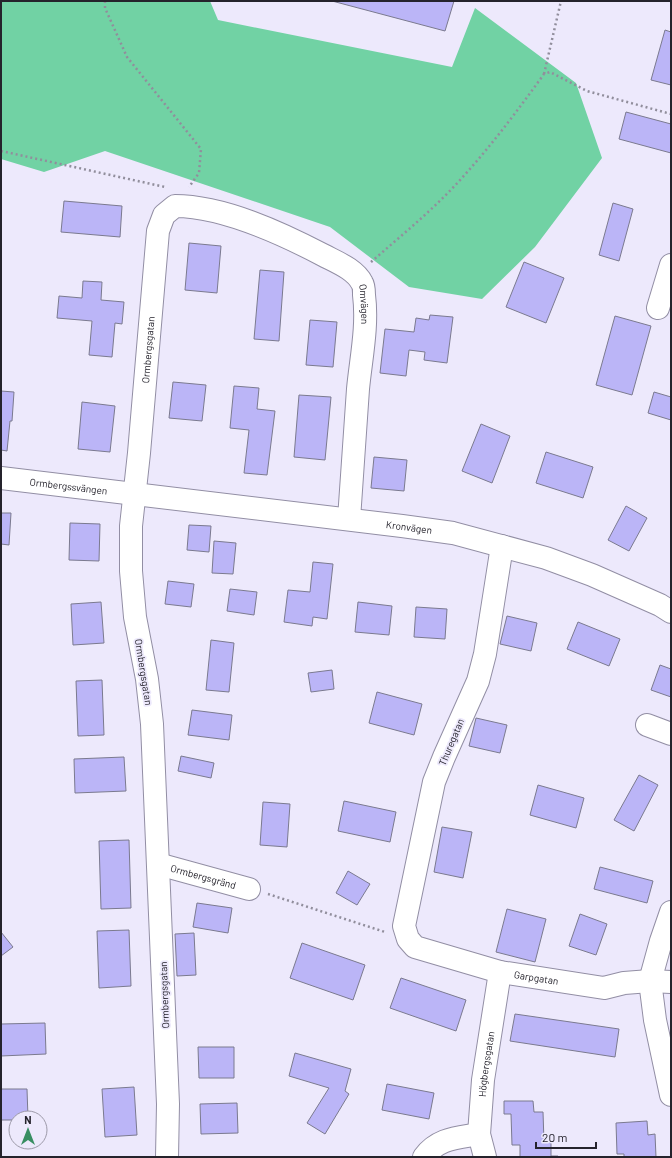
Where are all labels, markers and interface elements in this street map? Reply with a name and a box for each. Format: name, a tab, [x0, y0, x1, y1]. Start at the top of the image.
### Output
street label: Omvägen	[357, 283, 371, 324]
street label: Ormbergsgatan	[139, 316, 157, 384]
street label: Ormbergssvängen	[29, 475, 108, 497]
street label: Kronvägen	[385, 518, 433, 536]
street label: Ormbergsgatan	[133, 638, 155, 706]
street label: Thuregatan	[436, 717, 466, 767]
street label: Ormbergsgränd	[169, 862, 237, 891]
street label: Ormbergsgatan	[157, 961, 171, 1029]
street label: Garpgatan	[513, 968, 559, 987]
street label: Högbergsgatan	[476, 1030, 497, 1097]
north arrow	[8, 1110, 48, 1150]
text: N	[24, 1113, 32, 1126]
scale bar	[536, 1124, 596, 1150]
text: 20 m	[542, 1130, 568, 1144]

